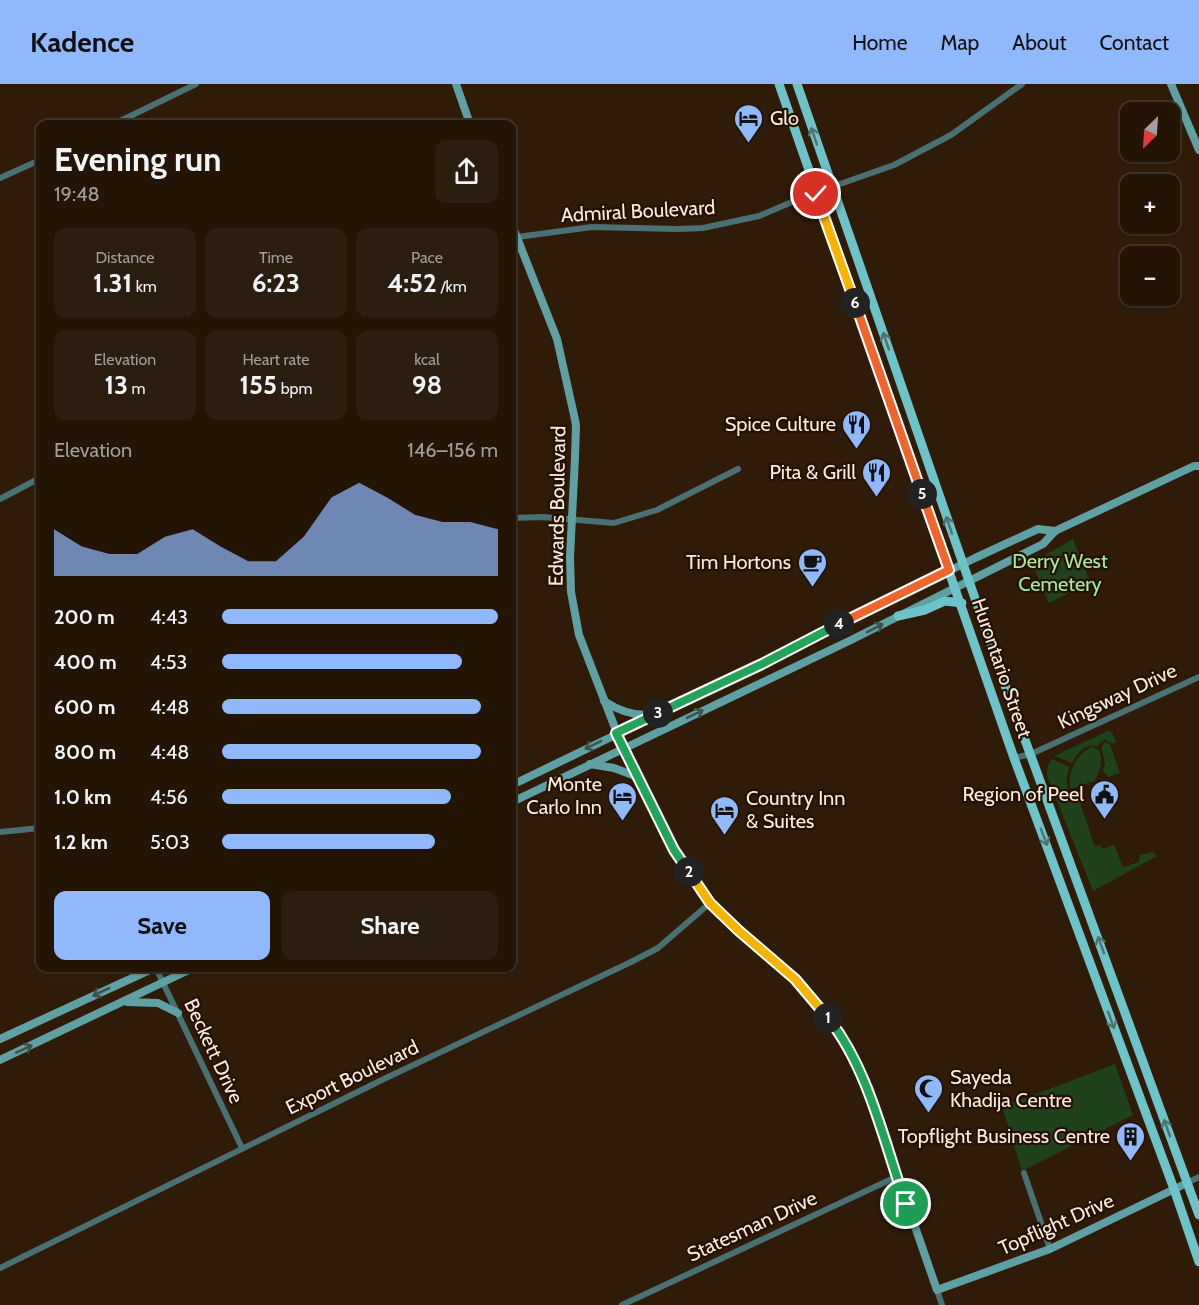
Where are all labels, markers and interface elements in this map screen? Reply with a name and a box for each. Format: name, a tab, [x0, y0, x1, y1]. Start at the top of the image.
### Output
text: Kadence	[30, 25, 134, 59]
text: Home	[852, 30, 908, 55]
text: Map	[941, 30, 979, 55]
text: About	[1012, 30, 1066, 55]
text: Contact	[1099, 30, 1169, 55]
hotel icon: Glo	[733, 102, 765, 144]
north arrow	[1120, 102, 1180, 162]
map controls	[1120, 102, 1180, 306]
place label: Glo	[770, 106, 799, 130]
one-way arrow	[808, 127, 819, 146]
text: Evening run	[54, 139, 221, 179]
button: share	[435, 140, 498, 203]
pin	[790, 168, 841, 219]
button: +	[1120, 174, 1180, 234]
icon: check	[799, 177, 832, 210]
text: 19:48	[54, 182, 100, 206]
street label: Admiral Boulevard	[560, 195, 716, 227]
button: −	[1120, 246, 1180, 306]
text: Distance	[96, 248, 154, 267]
text: Time	[259, 248, 293, 267]
text: Pace	[411, 248, 443, 267]
text: 1.31	[93, 267, 132, 299]
text: 6:23	[252, 267, 300, 299]
text: 4:52	[387, 267, 437, 299]
text: km	[132, 277, 157, 296]
text: /km	[437, 277, 467, 296]
pin: 6	[840, 288, 870, 318]
text: 6	[851, 293, 860, 312]
one-way arrow	[879, 332, 890, 350]
text: Elevation	[94, 350, 156, 369]
text: Heart rate	[243, 350, 309, 369]
text: kcal	[414, 350, 440, 369]
text: 13	[104, 369, 128, 401]
text: 155	[240, 369, 277, 401]
text: 98	[412, 369, 442, 401]
text: m	[128, 379, 146, 398]
text: bpm	[277, 379, 312, 398]
restaurant icon: Spice Culture	[841, 408, 873, 450]
place label: Spice Culture	[725, 412, 836, 436]
street label: Edwards Boulevard	[544, 426, 570, 586]
text: Elevation	[54, 438, 132, 462]
text: 146–156 m	[407, 438, 498, 462]
restaurant icon: Pita & Grill	[861, 456, 893, 498]
place label: Pita & Grill	[770, 460, 856, 484]
pin: 5	[907, 479, 937, 509]
text: 5	[918, 484, 926, 503]
one-way arrow	[943, 516, 954, 535]
cafe icon: Tim Hortons	[796, 546, 828, 588]
park label: Derry West Cemetery	[1012, 549, 1108, 596]
place label: Tim Hortons	[686, 550, 791, 574]
street label: Hurontario Street	[967, 595, 1037, 741]
text: 200 m	[54, 605, 115, 629]
text: 4:43	[150, 605, 188, 629]
pin: 4	[824, 609, 854, 639]
text: 4	[834, 614, 844, 633]
one-way arrow	[865, 622, 883, 633]
text: 400 m	[54, 650, 117, 674]
text: 4:53	[150, 650, 187, 674]
street label: Kingsway Drive	[1054, 658, 1180, 734]
text: 600 m	[54, 695, 115, 719]
text: 4:48	[150, 695, 189, 719]
pin: 3	[643, 698, 673, 728]
text: 3	[654, 703, 662, 722]
one-way arrow	[686, 708, 704, 720]
one-way arrow	[584, 739, 602, 751]
text: 800 m	[54, 740, 116, 764]
text: 4:48	[150, 740, 189, 764]
place label: Monte Carlo Inn	[526, 772, 602, 819]
public building icon: Region of Peel	[1089, 778, 1121, 820]
hotel icon: Monte Carlo Inn	[607, 780, 639, 822]
place label: Region of Peel	[962, 782, 1084, 806]
text: 1.0 km	[54, 785, 111, 809]
text: 4:56	[150, 785, 188, 809]
place label: Country Inn & Suites	[746, 786, 845, 833]
hotel icon: Country Inn & Suites	[709, 794, 741, 836]
one-way arrow	[1039, 827, 1050, 846]
text: 1.2 km	[54, 830, 108, 854]
text: 5:03	[150, 830, 190, 854]
pin: 2	[674, 857, 704, 887]
text: 2	[685, 862, 693, 881]
button: Save	[54, 891, 270, 960]
button: Share	[282, 891, 498, 960]
one-way arrow	[1094, 936, 1105, 955]
one-way arrow	[93, 987, 111, 999]
street label: Beckett Drive	[179, 995, 249, 1107]
pin: 1	[813, 1003, 843, 1033]
text: 1	[825, 1008, 831, 1027]
one-way arrow	[1107, 1010, 1118, 1029]
street label: Export Boulevard	[282, 1034, 422, 1120]
one-way arrow	[14, 1043, 32, 1055]
place label: Sayeda Khadija Centre	[950, 1065, 1072, 1112]
mosque icon: Sayeda Khadija Centre	[913, 1072, 945, 1114]
one-way arrow	[1161, 1119, 1172, 1138]
building icon: Topflight Business Centre	[1115, 1120, 1147, 1162]
place label: Topflight Business Centre	[898, 1124, 1110, 1148]
pin	[880, 1178, 931, 1229]
street label: Statesman Drive	[683, 1185, 821, 1267]
icon: arrive	[889, 1187, 922, 1220]
street label: Topflight Drive	[995, 1188, 1117, 1260]

